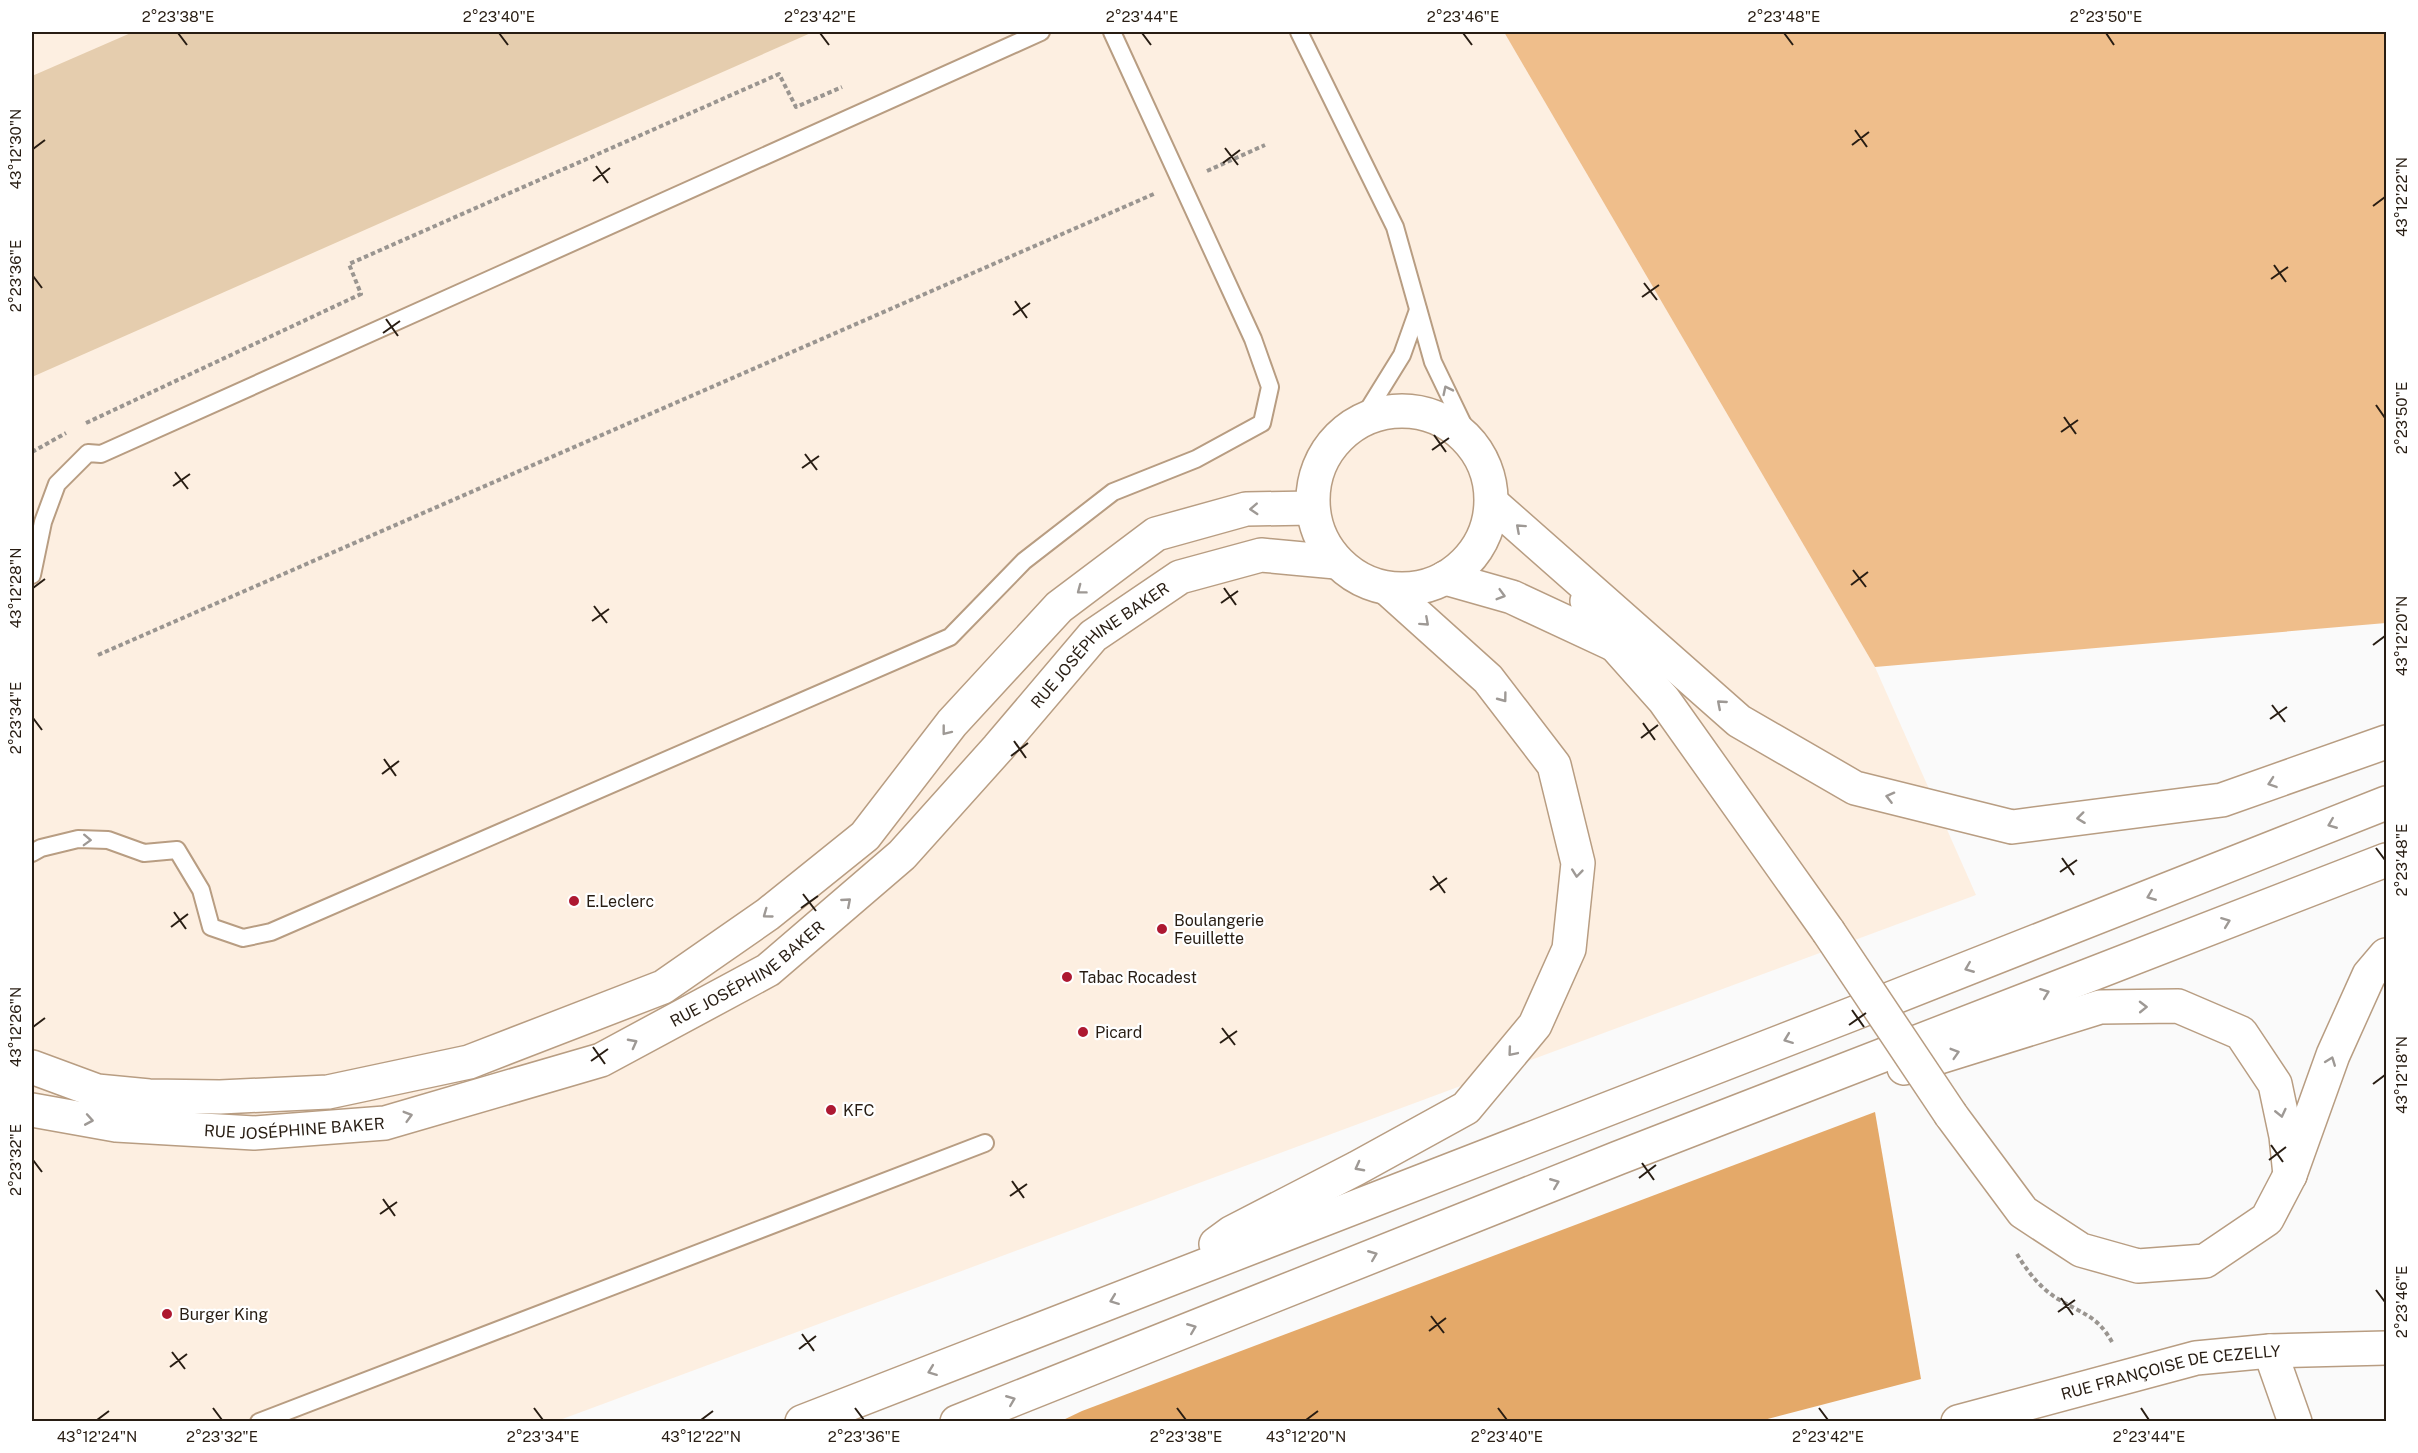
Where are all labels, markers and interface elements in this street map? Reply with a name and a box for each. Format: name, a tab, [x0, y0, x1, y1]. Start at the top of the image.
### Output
text: 2°23'38"E	[142, 8, 214, 25]
text: 2°23'40"E	[463, 8, 535, 25]
text: 2°23'42"E	[784, 8, 856, 25]
text: 2°23'44"E	[1106, 8, 1178, 25]
text: 2°23'46"E	[1427, 8, 1499, 25]
text: 2°23'48"E	[1748, 8, 1820, 25]
text: 2°23'50"E	[2070, 8, 2142, 25]
text: 43°12'30"N	[7, 109, 24, 189]
text: 43°12'22"N	[2393, 157, 2410, 237]
text: 2°23'36"E	[7, 240, 24, 312]
text: 2°23'50"E	[2393, 382, 2410, 454]
one-way arrow	[1442, 385, 1454, 396]
one-way arrow	[1249, 503, 1258, 516]
one-way arrow	[1516, 525, 1527, 536]
text: 43°12'28"N	[7, 548, 24, 628]
street label: RUE JOSÉPHINE BAKER	[1027, 578, 1173, 712]
one-way arrow	[1077, 583, 1088, 594]
one-way arrow	[1496, 587, 1506, 600]
text: 43°12'20"N	[2393, 596, 2410, 676]
one-way arrow	[1418, 615, 1429, 626]
text: 2°23'34"E	[7, 682, 24, 754]
one-way arrow	[1495, 691, 1506, 702]
one-way arrow	[1717, 700, 1728, 711]
one-way arrow	[943, 724, 954, 735]
one-way arrow	[2267, 775, 2278, 788]
one-way arrow	[1885, 791, 1895, 804]
one-way arrow	[2076, 811, 2085, 824]
one-way arrow	[2327, 817, 2338, 829]
text: 2°23'48"E	[2393, 824, 2410, 896]
one-way arrow	[83, 833, 92, 846]
one-way arrow	[1571, 868, 1584, 877]
one-way arrow	[2146, 889, 2157, 901]
place label: E.Leclerc	[586, 892, 654, 911]
marker: E.Leclerc	[567, 894, 581, 908]
one-way arrow	[840, 898, 851, 909]
one-way arrow	[763, 907, 774, 918]
place label: Boulangerie Feuillette	[1174, 911, 1264, 948]
street label: RUE JOSÉPHINE BAKER	[667, 917, 828, 1031]
one-way arrow	[2220, 917, 2231, 929]
marker: Boulangerie Feuillette	[1155, 922, 1169, 936]
one-way arrow	[1965, 960, 1975, 973]
place label: Tabac Rocadest	[1079, 968, 1197, 987]
marker: Tabac Rocadest	[1060, 970, 1074, 984]
text: 43°12'26"N	[7, 987, 24, 1067]
one-way arrow	[2039, 987, 2049, 1000]
one-way arrow	[2138, 1000, 2147, 1013]
place label: Picard	[1095, 1023, 1142, 1042]
marker: Picard	[1076, 1025, 1090, 1039]
one-way arrow	[1783, 1032, 1794, 1044]
text: 43°12'18"N	[2393, 1036, 2410, 1114]
one-way arrow	[626, 1039, 637, 1050]
one-way arrow	[1509, 1045, 1520, 1056]
one-way arrow	[1949, 1048, 1960, 1060]
one-way arrow	[2323, 1056, 2336, 1067]
place label: KFC	[843, 1101, 874, 1120]
marker: KFC	[824, 1103, 838, 1117]
one-way arrow	[2274, 1108, 2287, 1118]
one-way arrow	[402, 1111, 413, 1123]
one-way arrow	[84, 1113, 94, 1126]
street label: RUE JOSÉPHINE BAKER	[204, 1114, 385, 1143]
text: 2°23'32"E	[7, 1124, 24, 1196]
one-way arrow	[1355, 1160, 1365, 1171]
one-way arrow	[1548, 1178, 1559, 1190]
one-way arrow	[1368, 1250, 1378, 1263]
text: 2°23'46"E	[2393, 1266, 2410, 1338]
one-way arrow	[1109, 1293, 1120, 1306]
place label: Burger King	[179, 1305, 268, 1324]
marker: Burger King	[160, 1307, 174, 1321]
one-way arrow	[1186, 1323, 1197, 1335]
street label: RUE FRANÇOISE DE CEZELLY	[2059, 1341, 2281, 1403]
one-way arrow	[927, 1364, 938, 1376]
one-way arrow	[1005, 1395, 1016, 1407]
text: 43°12'24"N	[57, 1428, 137, 1445]
text: 2°23'32"E	[186, 1428, 258, 1445]
text: 2°23'34"E	[507, 1428, 579, 1445]
text: 43°12'22"N	[661, 1428, 741, 1445]
text: 2°23'36"E	[828, 1428, 900, 1445]
text: 2°23'38"E	[1150, 1428, 1222, 1445]
text: 43°12'20"N	[1266, 1428, 1346, 1445]
text: 2°23'40"E	[1471, 1428, 1543, 1445]
text: 2°23'42"E	[1792, 1428, 1864, 1445]
text: 2°23'44"E	[2113, 1428, 2185, 1445]

